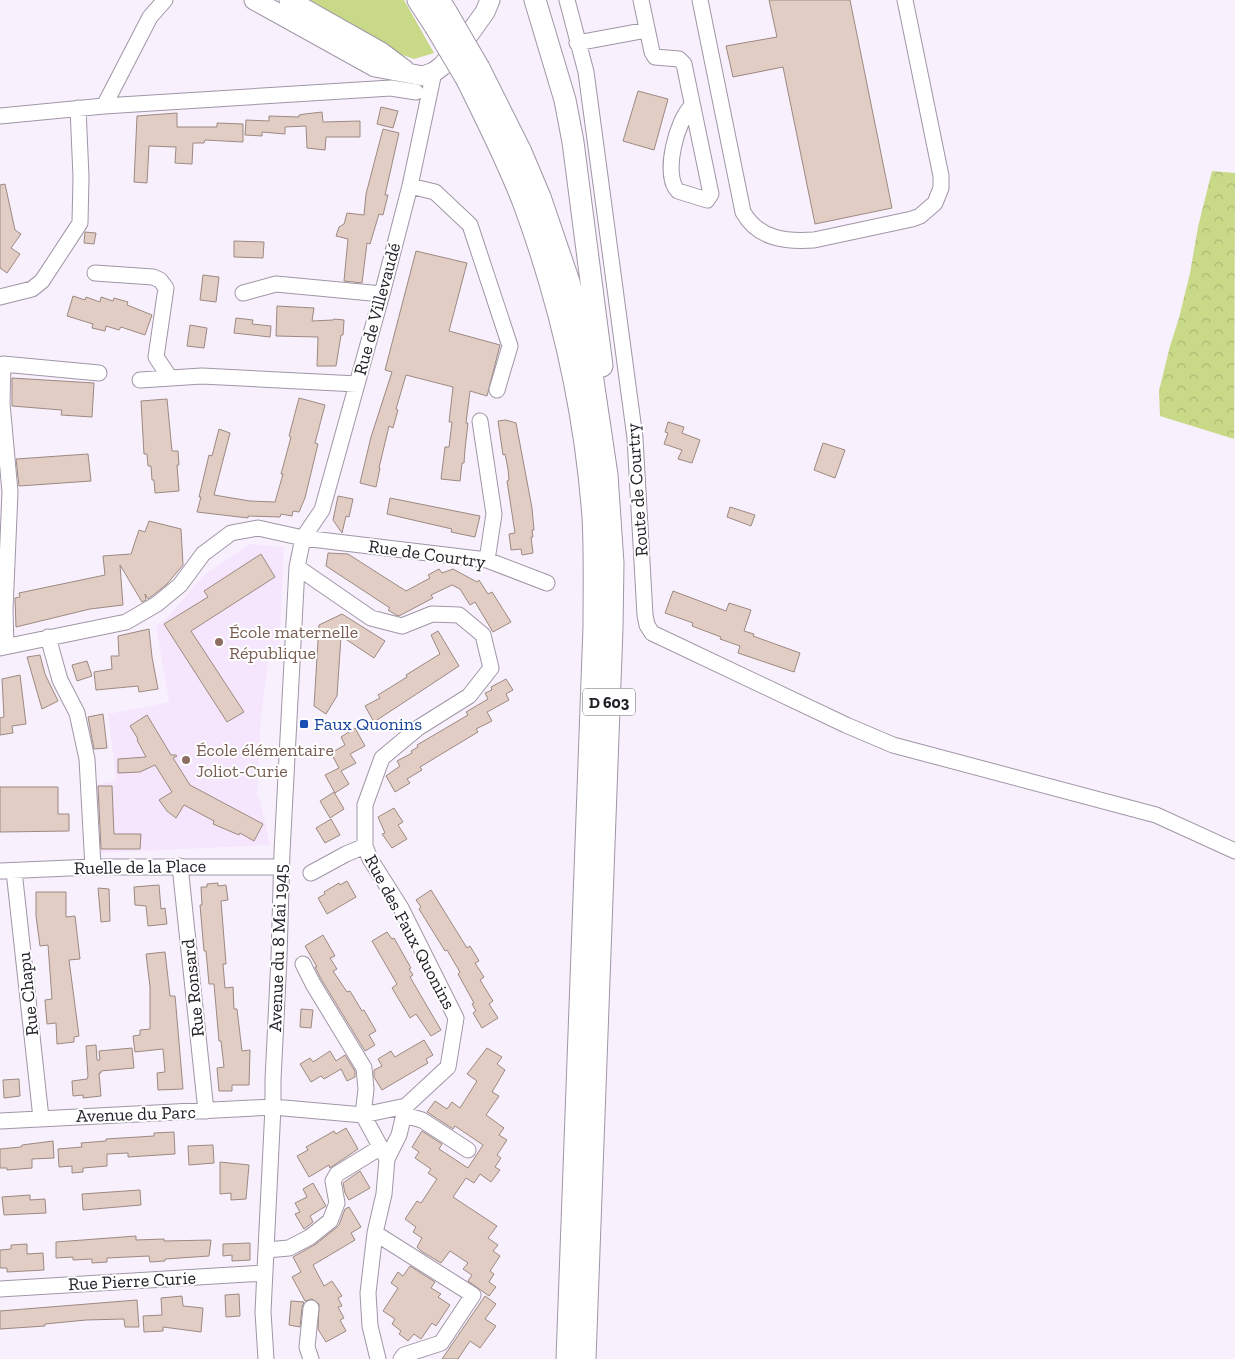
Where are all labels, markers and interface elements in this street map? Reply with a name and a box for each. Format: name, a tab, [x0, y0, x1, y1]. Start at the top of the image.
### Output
street label: Rue de Villevaudé	[349, 241, 405, 377]
street label: Route de Courtry	[621, 422, 653, 558]
street label: Rue de Courtry	[367, 535, 488, 573]
place label: École maternelle République	[229, 621, 358, 664]
marker: École maternelle République	[213, 636, 225, 648]
road number: D 603	[583, 689, 635, 716]
place label: Faux Quonins	[314, 713, 422, 735]
marker: Faux Quonins	[298, 718, 310, 730]
place label: École élémentaire Joliot-Curie	[196, 739, 334, 782]
marker: École élémentaire Joliot-Curie	[180, 754, 192, 766]
street label: Rue des Faux Quonins	[360, 851, 460, 1013]
street label: Ruelle de la Place	[74, 855, 206, 879]
street label: Avenue du 8 Mai 1945	[264, 864, 292, 1032]
street label: Rue Ronsard	[177, 938, 209, 1038]
street label: Rue Chapu	[13, 951, 43, 1037]
street label: Avenue du Parc	[76, 1101, 196, 1127]
street label: Rue Pierre Curie	[67, 1267, 197, 1295]

